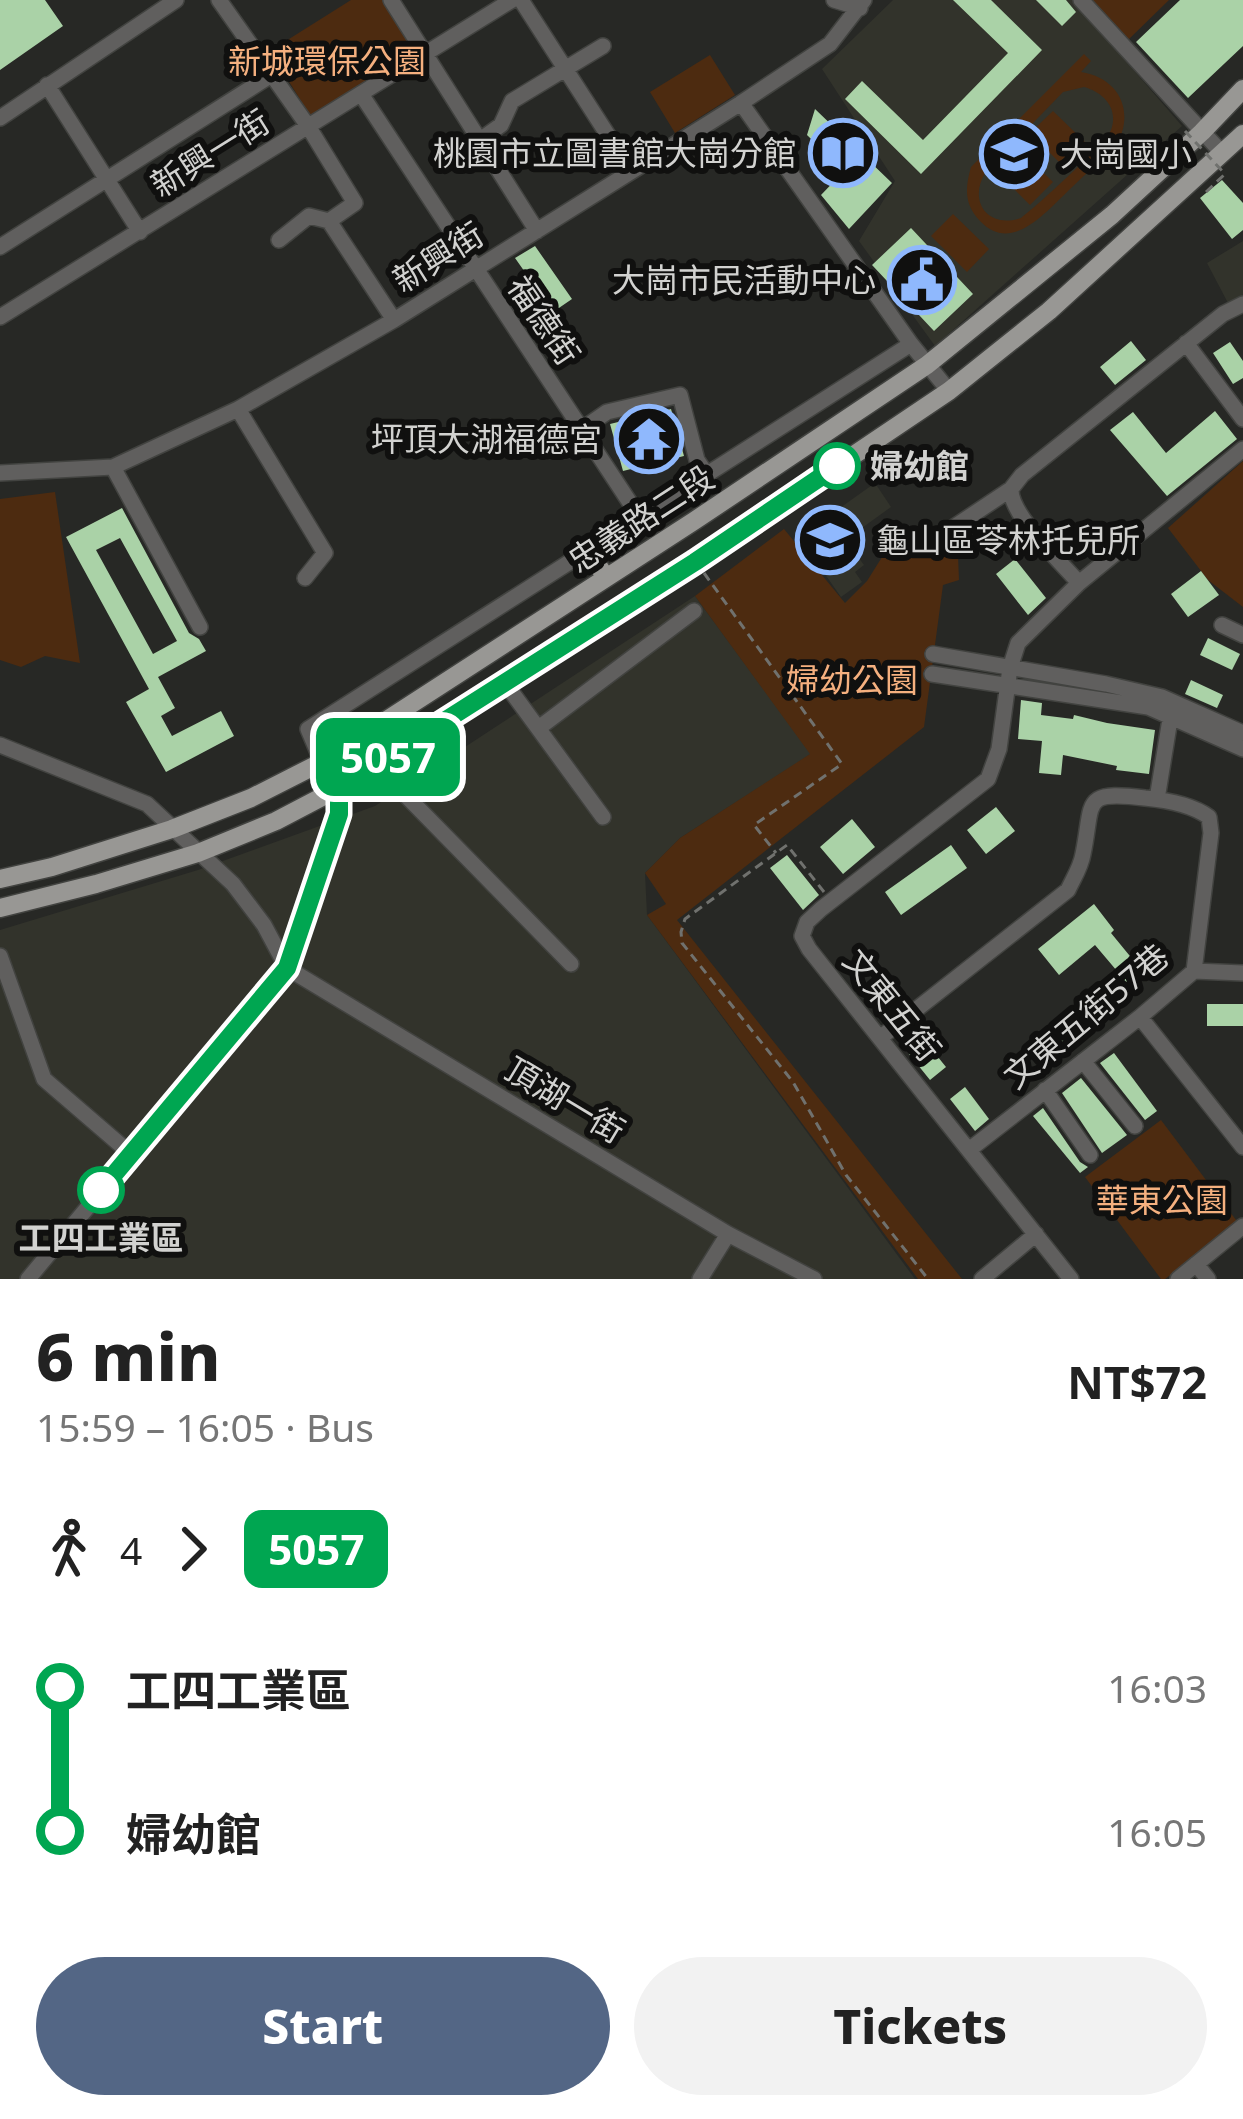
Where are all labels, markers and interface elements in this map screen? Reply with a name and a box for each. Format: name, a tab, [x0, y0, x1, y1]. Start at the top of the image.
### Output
park label: 新城環保公園	[228, 38, 426, 83]
street label: 新興一街	[142, 99, 278, 207]
library icon: 桃園市立圖書館大崗分館	[808, 118, 878, 188]
school or university icon: 大崗國小	[979, 119, 1049, 189]
place label: 桃園市立圖書館大崗分館	[433, 130, 796, 175]
place label: 大崗國小	[1060, 131, 1192, 176]
street label: 新興街	[384, 211, 492, 302]
public building icon: 大崗市民活動中心	[887, 245, 957, 315]
place label: 大崗市民活動中心	[612, 257, 876, 302]
street label: 福德街	[498, 266, 591, 373]
temple icon: 坪頂大湖福德宮	[614, 404, 684, 474]
place label: 坪頂大湖福德宮	[371, 416, 602, 461]
place label: 婦幼館	[870, 443, 969, 488]
marker: 婦幼館	[815, 444, 859, 488]
street label: 忠義路二段	[559, 455, 722, 582]
school or university icon: 龜山區苓林托兒所	[795, 505, 865, 575]
place label: 龜山區苓林托兒所	[876, 517, 1140, 562]
park label: 婦幼公園	[786, 657, 918, 702]
line badge: 5057	[304, 718, 472, 796]
text: 5057	[340, 728, 436, 785]
street label: 文東五街57巷	[994, 933, 1178, 1098]
street label: 文東五街	[833, 939, 951, 1070]
street label: 頂湖一街	[497, 1046, 633, 1153]
marker: 工四工業區	[79, 1168, 123, 1212]
park label: 華東公園	[1096, 1177, 1228, 1222]
place label: 工四工業區	[19, 1215, 184, 1260]
text: 6 min	[36, 1310, 220, 1400]
text: NT$72	[1067, 1351, 1207, 1412]
text: 15:59 – 16:05 · Bus	[36, 1400, 374, 1453]
icon: walk	[36, 1516, 102, 1582]
icon: forward	[160, 1516, 226, 1582]
text: 5057	[268, 1520, 364, 1577]
text: 4	[120, 1523, 142, 1576]
text: 工四工業區	[126, 1659, 351, 1720]
text: 16:03	[1107, 1661, 1207, 1714]
text: 婦幼館	[126, 1803, 261, 1864]
text: 16:05	[1107, 1805, 1207, 1858]
button: Start	[36, 1957, 610, 2095]
button: Tickets	[634, 1957, 1207, 2095]

